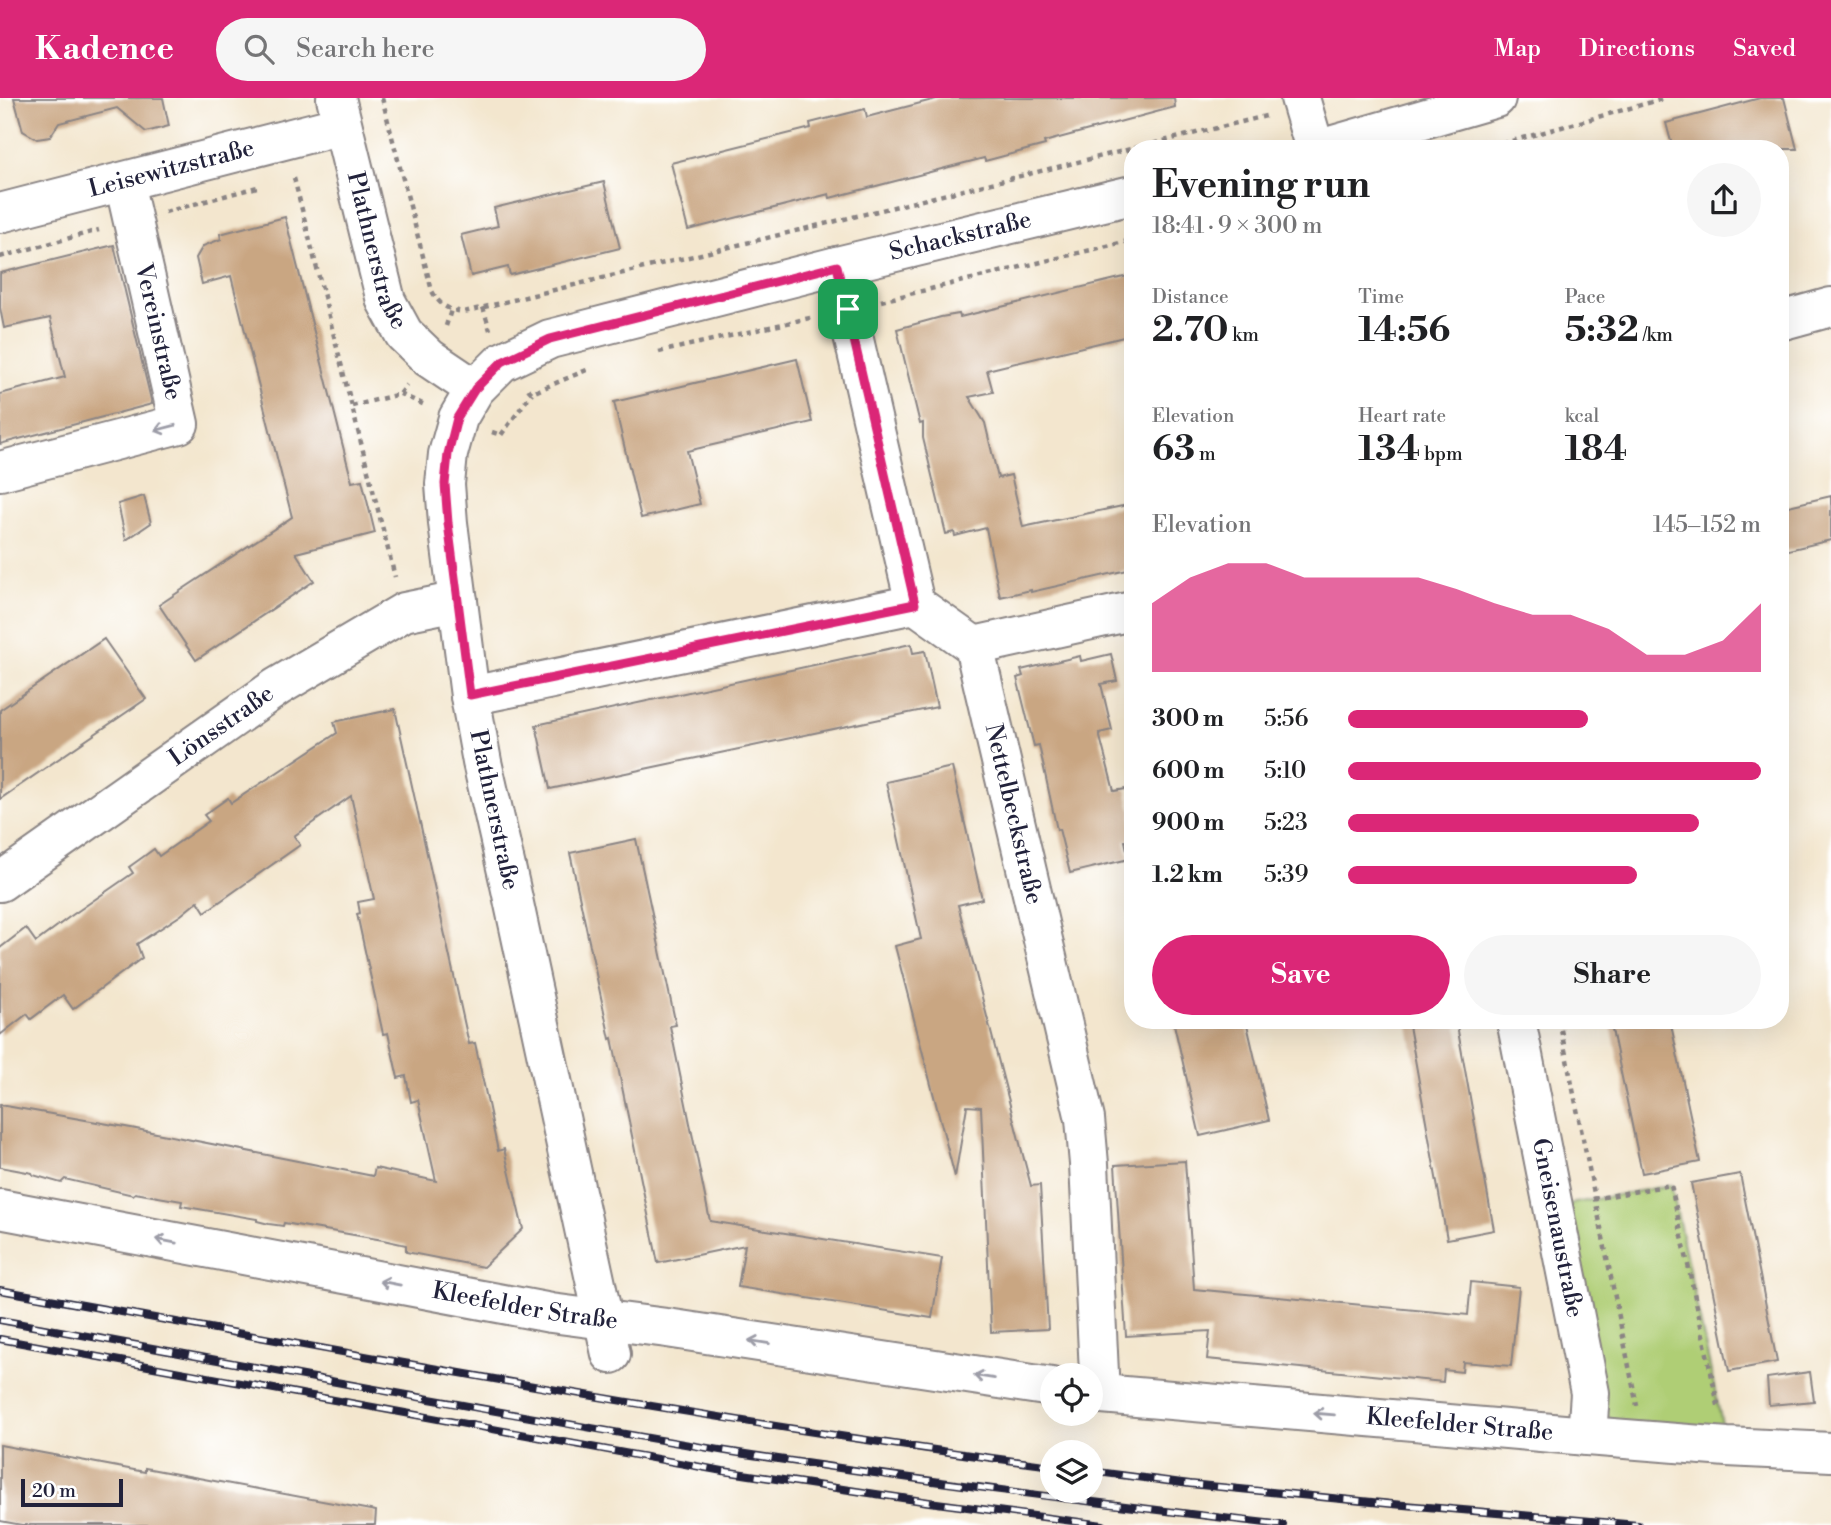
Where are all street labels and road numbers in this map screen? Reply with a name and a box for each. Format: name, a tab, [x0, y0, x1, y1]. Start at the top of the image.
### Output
street label: Leisewitzstraße	[85, 133, 257, 205]
street label: Plathnerstraße	[340, 169, 414, 335]
street label: Schackstraße	[886, 205, 1034, 268]
street label: Vereinstraße	[128, 260, 188, 403]
street label: Lönsstraße	[163, 679, 280, 773]
street label: Nettelbeckstraße	[978, 721, 1049, 907]
street label: Plathnerstraße	[462, 727, 526, 893]
street label: Gneisenaustraße	[1525, 1136, 1590, 1320]
street label: Kleefelder Straße	[430, 1276, 619, 1336]
street label: Kleefelder Straße	[1365, 1402, 1554, 1448]

